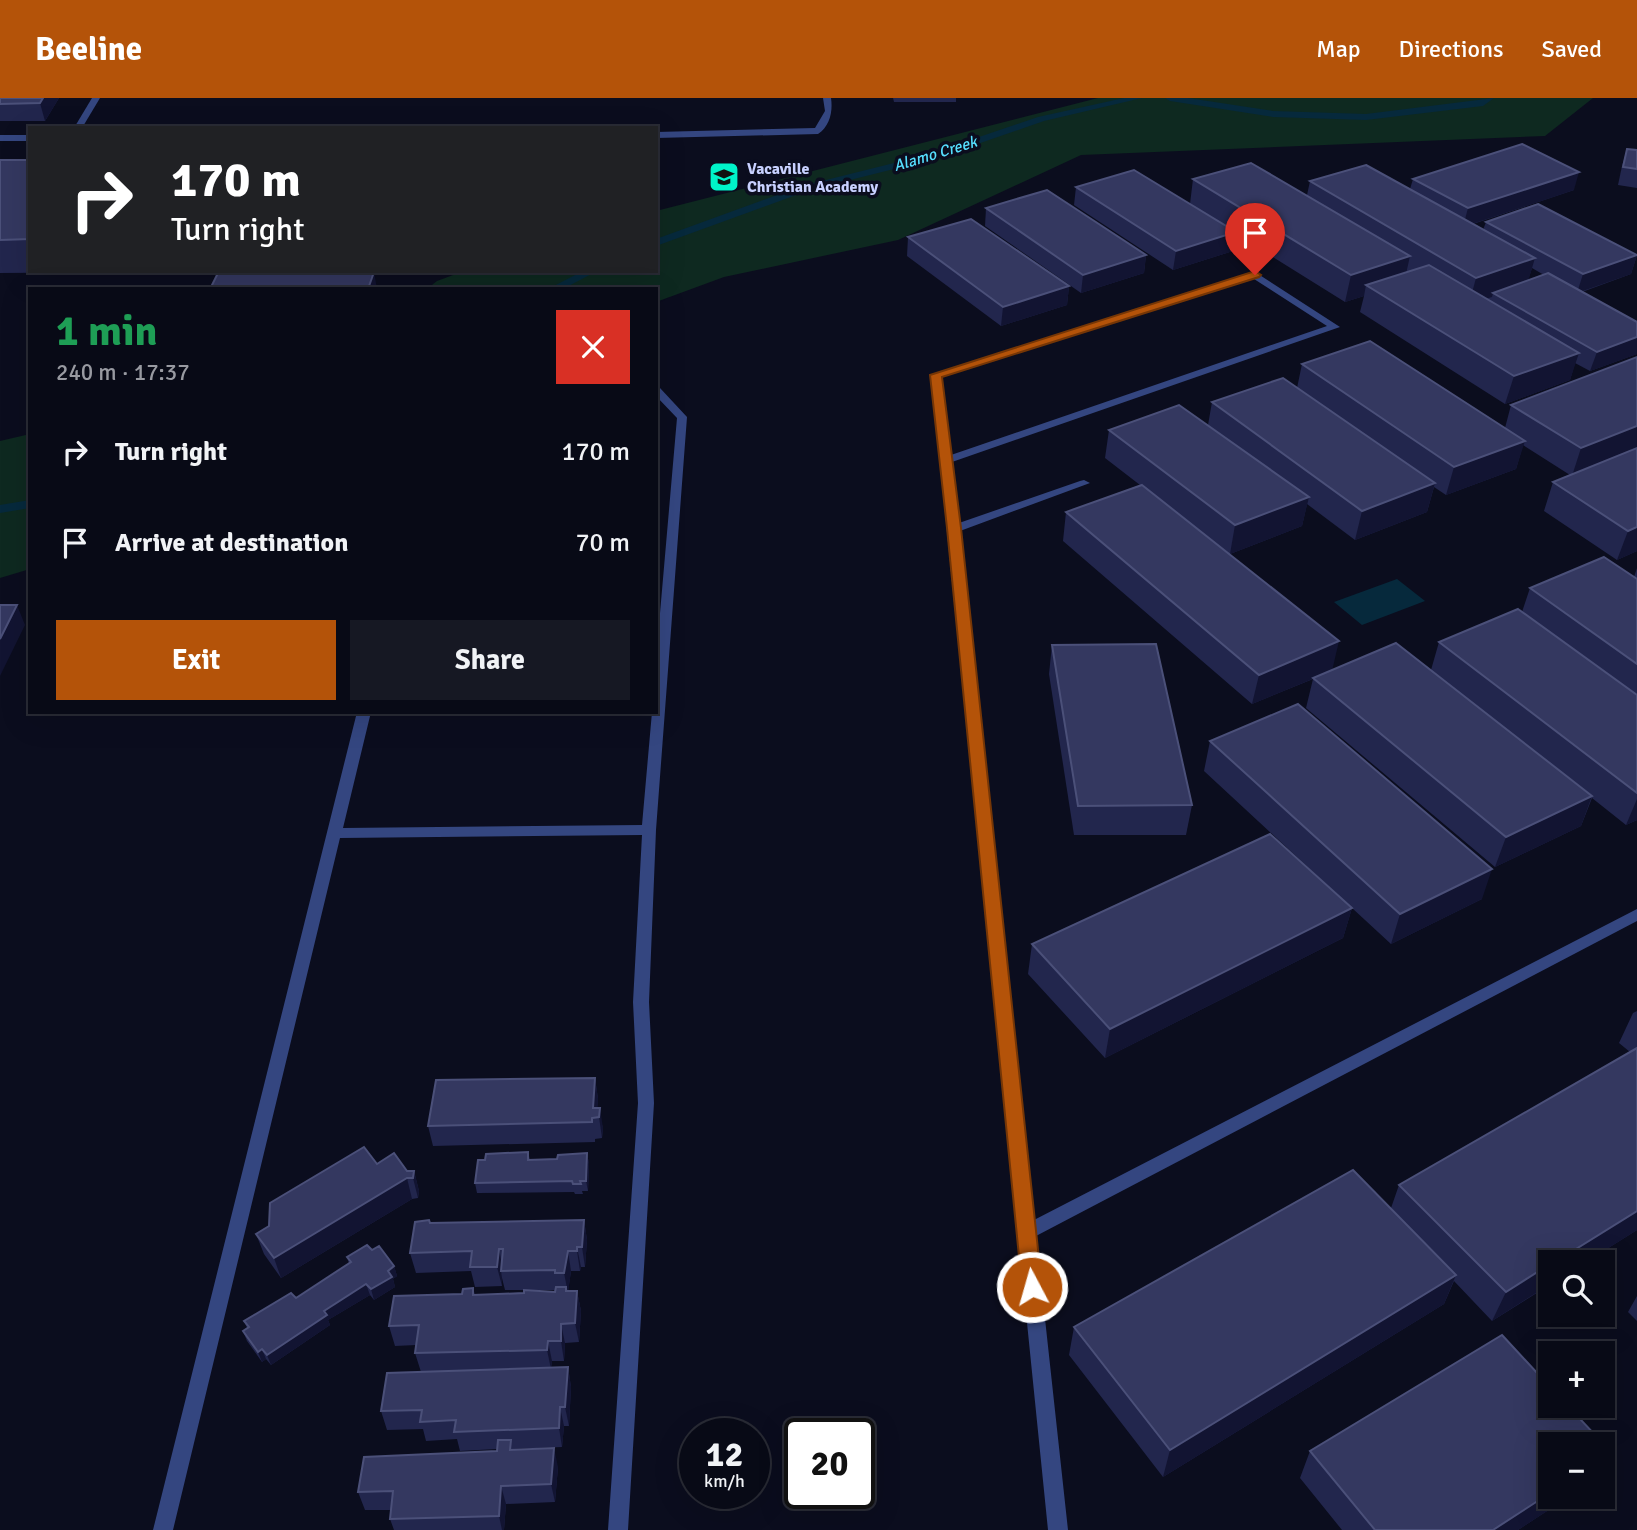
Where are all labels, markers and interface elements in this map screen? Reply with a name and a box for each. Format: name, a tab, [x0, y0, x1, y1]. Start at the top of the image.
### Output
text: Beeline	[35, 29, 142, 70]
text: Map	[1316, 34, 1361, 64]
text: Directions	[1399, 34, 1504, 64]
text: Saved	[1542, 34, 1602, 64]
water label: Alamo Creek	[891, 131, 981, 176]
text: 170 m	[171, 150, 301, 210]
icon: right	[56, 154, 147, 245]
place label: Vacaville Christian Academy	[747, 159, 878, 197]
school or university icon: Vacaville Christian Academy	[707, 160, 741, 194]
pin	[1225, 203, 1285, 275]
text: Turn right	[171, 210, 304, 249]
icon: arrive	[1236, 214, 1274, 252]
text: 1 min	[56, 306, 157, 357]
button: close	[556, 310, 630, 384]
text: 240 m · 17:37	[56, 358, 190, 387]
icon: right	[56, 433, 94, 471]
text: Turn right	[115, 436, 227, 468]
text: 170 m	[561, 436, 630, 468]
icon: arrive	[56, 524, 94, 562]
text: Arrive at destination	[115, 527, 348, 559]
text: 70 m	[575, 527, 630, 559]
button: Exit	[56, 620, 336, 700]
button: Share	[350, 620, 630, 700]
position arrow	[995, 1250, 1069, 1324]
map controls	[1538, 1250, 1615, 1509]
button: search	[1538, 1250, 1615, 1327]
button: +	[1538, 1341, 1615, 1418]
speed limit sign: 20	[784, 1418, 875, 1509]
button: −	[1538, 1432, 1615, 1509]
text: 12	[706, 1433, 743, 1476]
text: km/h	[704, 1470, 745, 1492]

